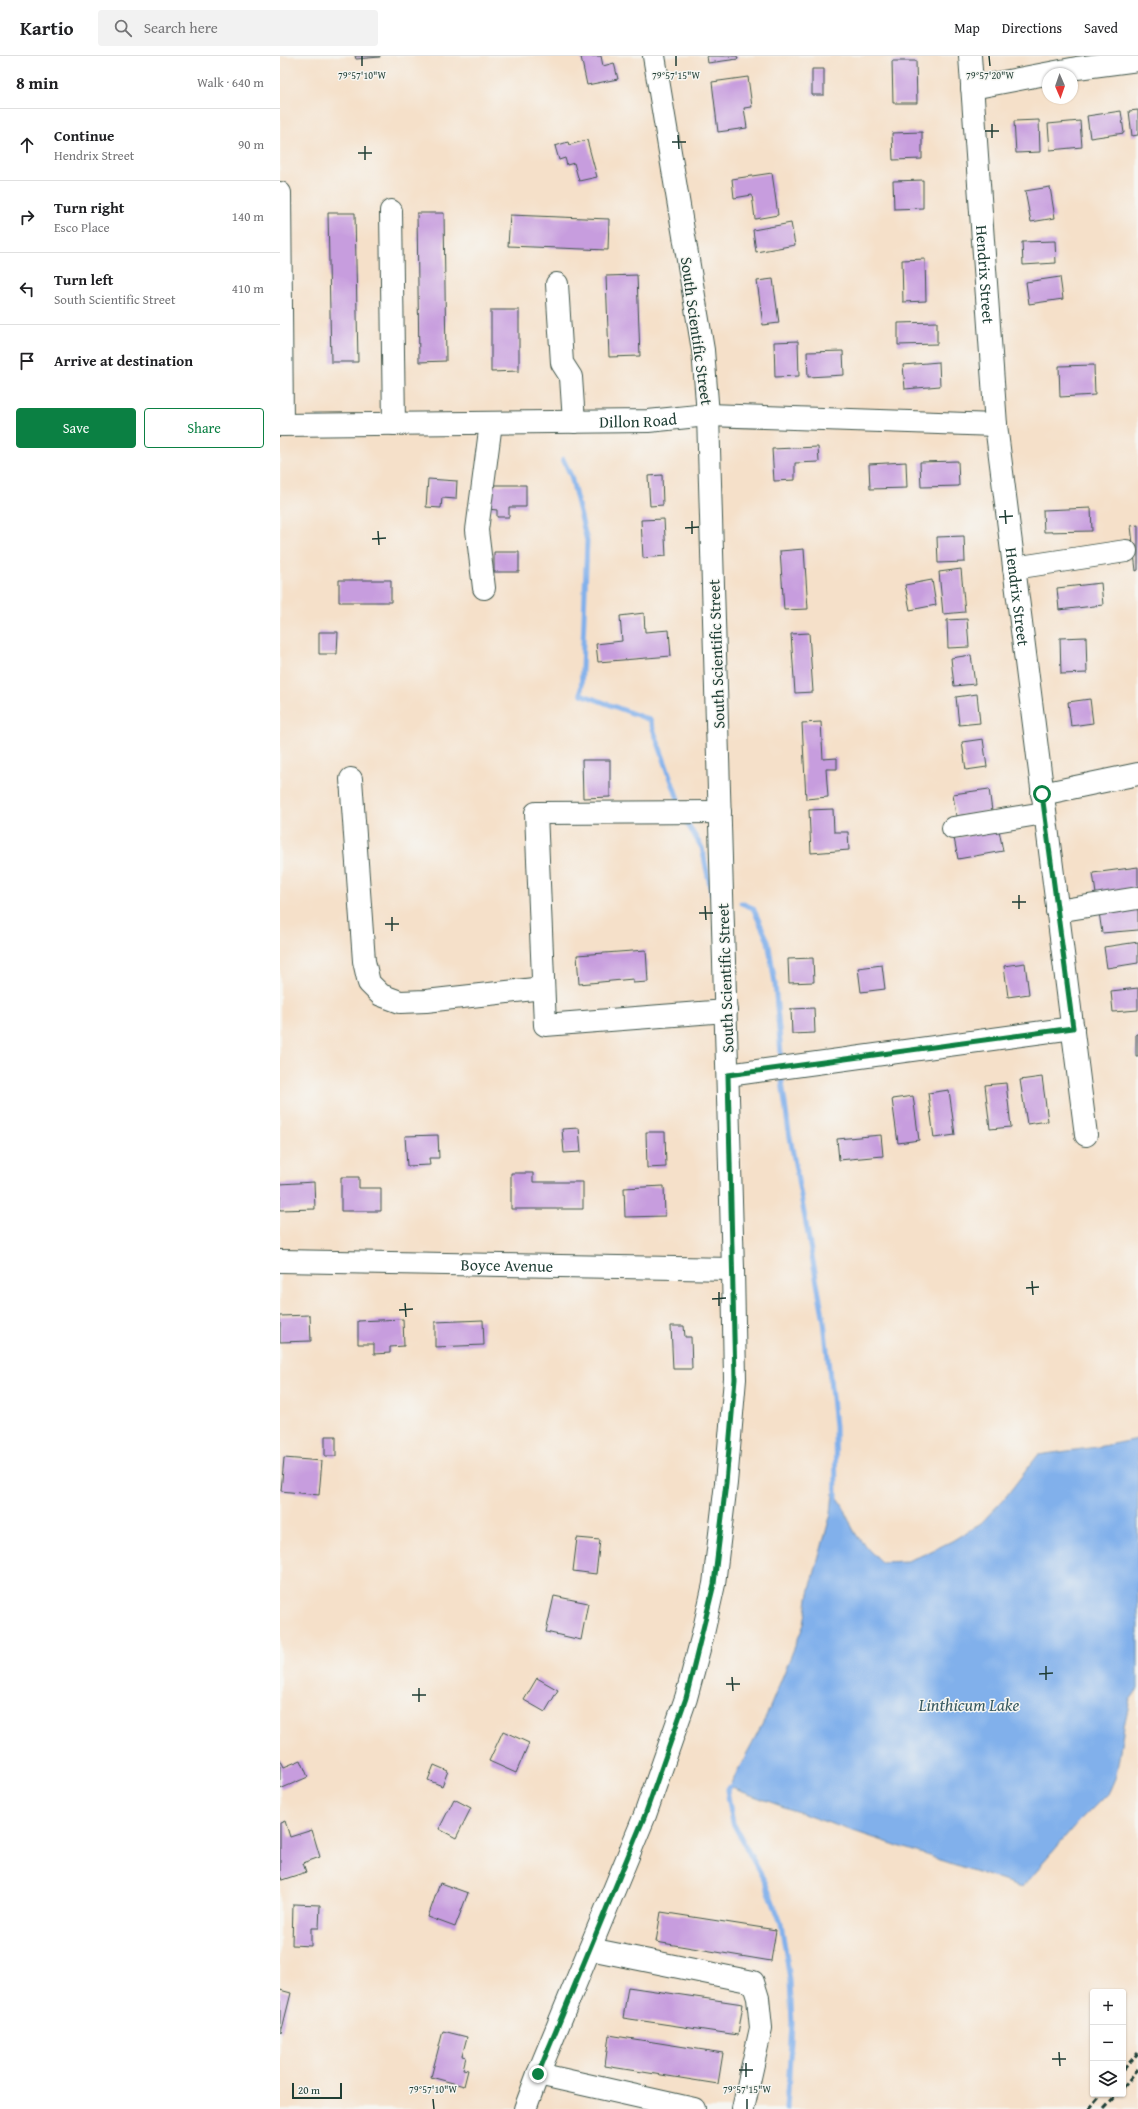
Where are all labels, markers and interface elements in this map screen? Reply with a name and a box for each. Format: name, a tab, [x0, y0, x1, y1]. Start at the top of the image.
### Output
search box	[98, 10, 378, 46]
text: Kartio	[20, 14, 74, 42]
icon: search	[112, 17, 134, 39]
text: Search here	[144, 17, 218, 38]
text: Map	[954, 18, 980, 38]
text: Directions	[1002, 18, 1062, 38]
text: Saved	[1084, 18, 1118, 38]
text: 79°57'10"W	[338, 68, 386, 83]
text: 79°57'15"W	[652, 68, 700, 83]
text: 79°57'20"W	[966, 68, 1014, 83]
north arrow	[1042, 68, 1078, 104]
text: 8 min	[16, 70, 58, 95]
text: Walk · 640 m	[197, 73, 264, 92]
text: Continue	[54, 125, 115, 146]
icon: ahead	[16, 134, 38, 156]
text: 90 m	[238, 135, 264, 154]
text: Hendrix Street	[54, 146, 134, 165]
text: Turn right	[54, 197, 125, 218]
icon: right	[16, 206, 38, 228]
text: 140 m	[232, 207, 264, 226]
text: Esco Place	[54, 218, 110, 237]
street label: Hendrix Street	[970, 224, 1001, 325]
street label: South Scientific Street	[675, 255, 719, 407]
text: Turn left	[54, 269, 113, 290]
icon: left	[16, 278, 38, 300]
text: 410 m	[232, 279, 264, 298]
text: South Scientific Street	[54, 290, 176, 309]
icon: arrive	[16, 350, 38, 372]
text: Arrive at destination	[54, 350, 193, 371]
street label: Dillon Road	[599, 406, 678, 434]
button: Save	[16, 408, 136, 448]
button: Share	[144, 408, 264, 448]
street label: Hendrix Street	[1000, 546, 1036, 648]
street label: South Scientific Street	[701, 579, 731, 729]
route start	[1033, 785, 1051, 803]
street label: South Scientific Street	[710, 903, 740, 1053]
street label: Boyce Avenue	[460, 1252, 553, 1278]
water label: Linthicum Lake	[918, 1692, 1019, 1717]
map controls	[1090, 1989, 1126, 2097]
button: +	[1090, 1989, 1126, 2025]
button: −	[1090, 2025, 1126, 2061]
button: layers	[1090, 2061, 1126, 2097]
route end	[529, 2065, 547, 2083]
scale bar	[292, 2081, 342, 2100]
text: 20 m	[298, 2082, 320, 2098]
text: 79°57'10"W	[409, 2082, 457, 2097]
text: 79°57'15"W	[723, 2082, 771, 2097]

